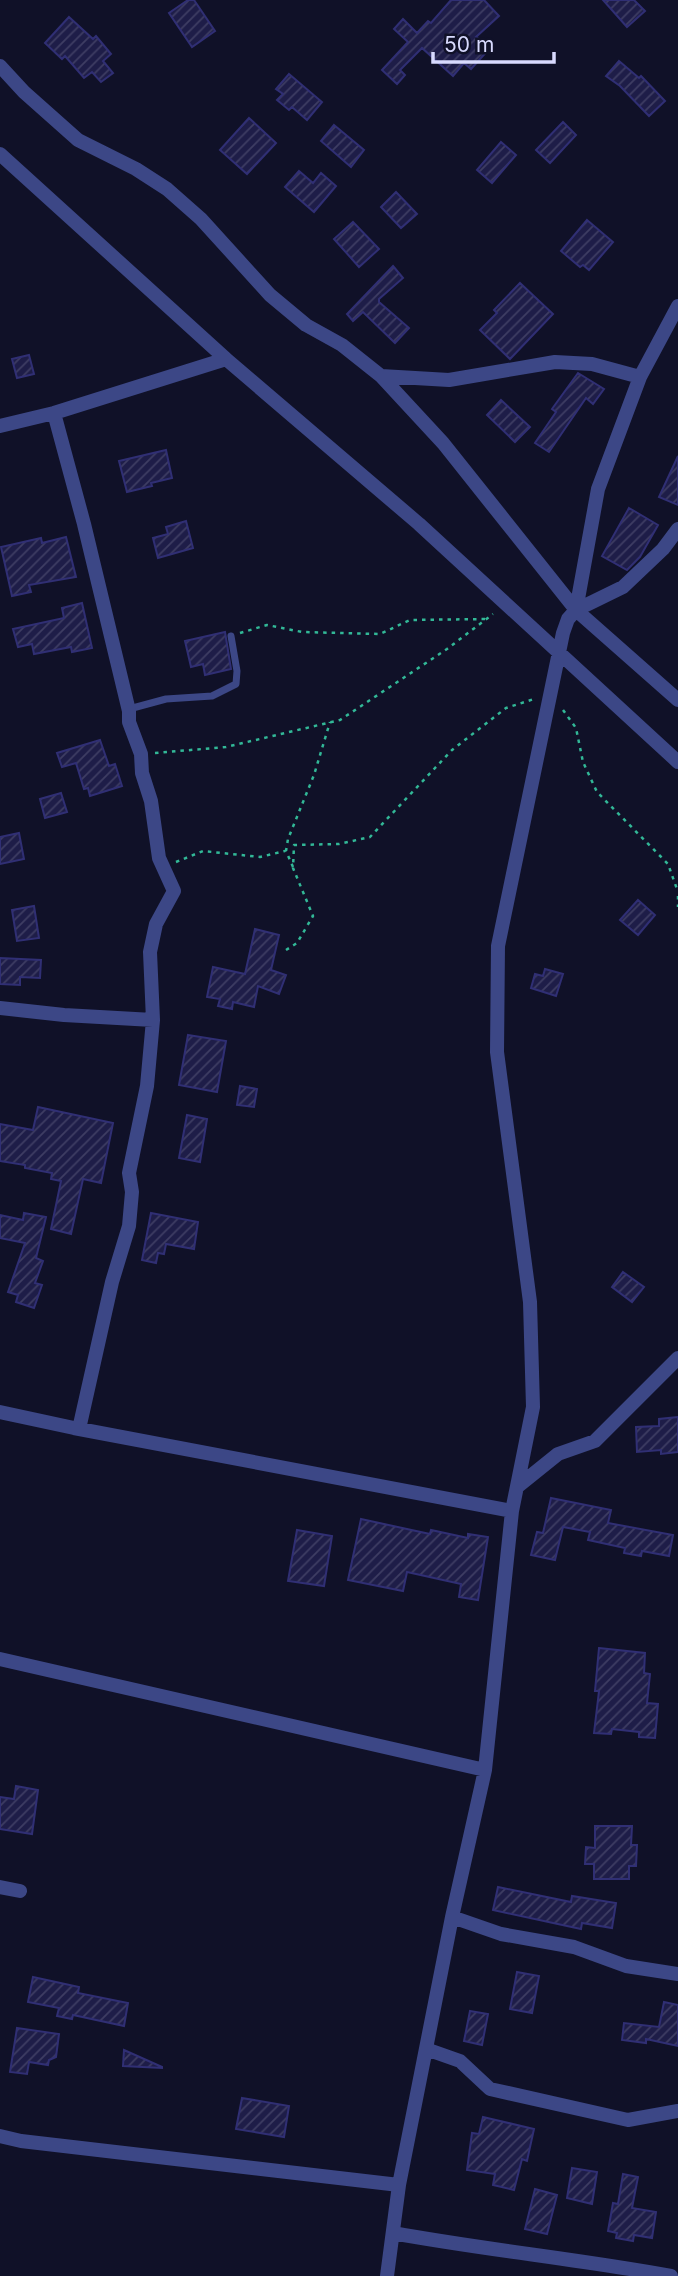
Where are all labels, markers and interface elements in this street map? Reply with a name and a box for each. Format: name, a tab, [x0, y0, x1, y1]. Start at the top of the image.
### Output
scale bar	[433, 21, 554, 65]
text: 50 m	[444, 32, 494, 57]

